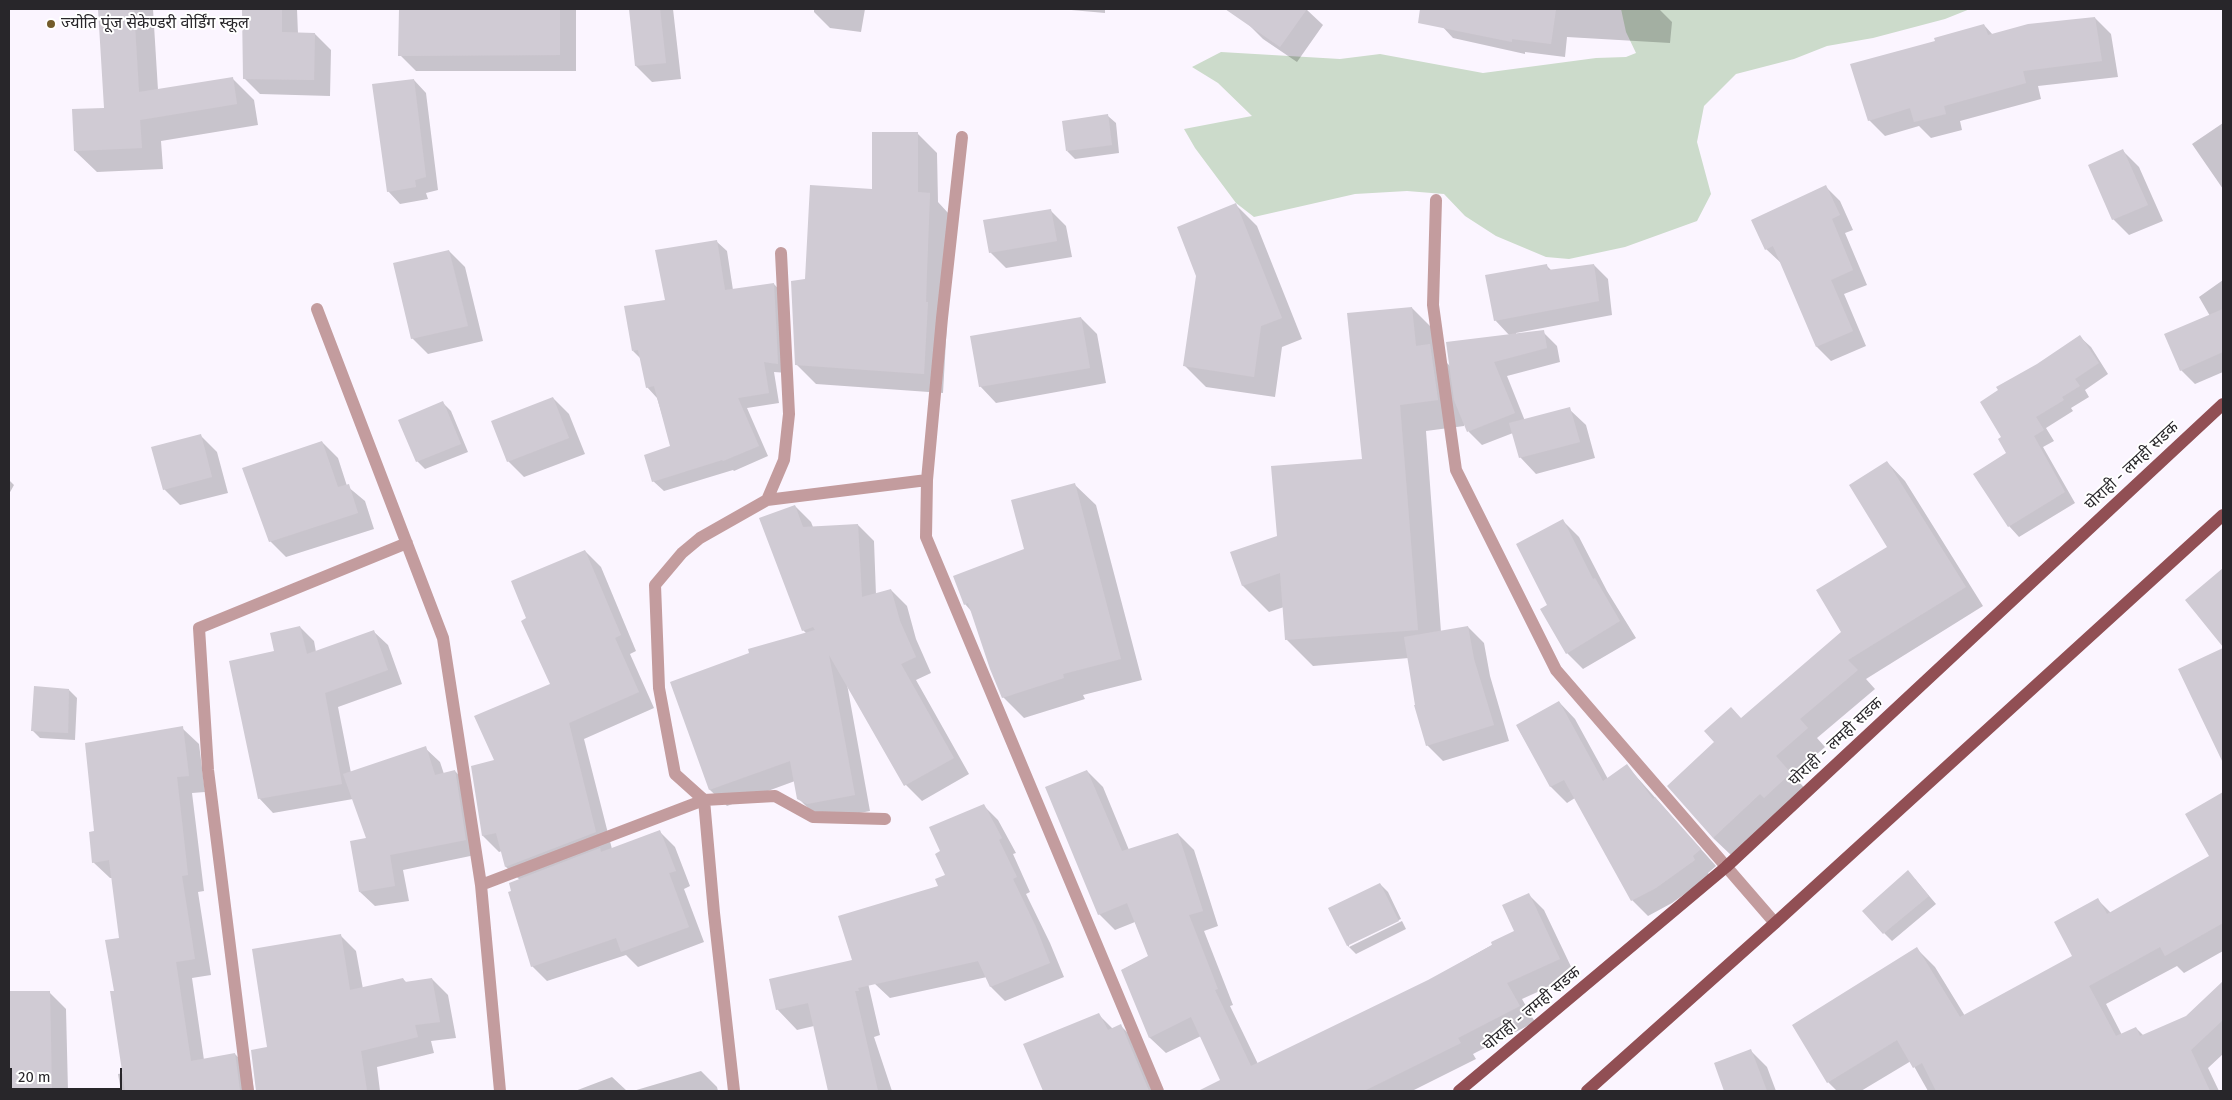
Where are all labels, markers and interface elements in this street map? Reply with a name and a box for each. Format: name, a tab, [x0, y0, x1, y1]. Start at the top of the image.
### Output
place label: ज्योति पूंज सेकेण्डरी वोर्डिंग स्कूल	[61, 14, 249, 34]
marker: ज्योति पूंज सेकेण्डरी वोर्डिंग स्कूल	[45, 18, 57, 30]
street label: घोराही - लमही सडक	[2081, 418, 2183, 514]
street label: घोराही - लमही सडक	[1785, 694, 1887, 790]
street label: घोराही - लमही सडक	[1480, 963, 1584, 1055]
scale bar	[12, 1058, 125, 1090]
text: 20 m	[18, 1068, 51, 1086]

